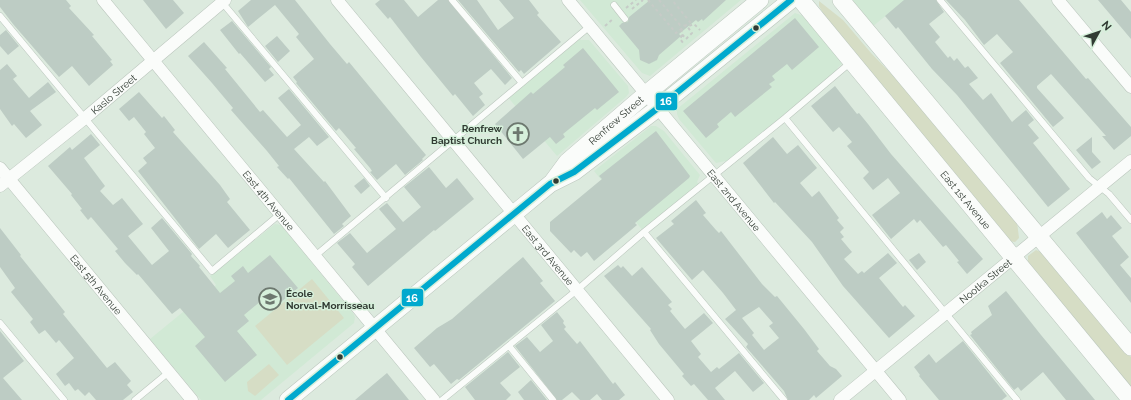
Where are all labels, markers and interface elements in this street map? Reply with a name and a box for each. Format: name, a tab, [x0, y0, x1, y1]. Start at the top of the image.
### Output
north arrow	[1079, 12, 1119, 52]
text: N	[1099, 18, 1114, 33]
unlabelled marker	[751, 23, 761, 33]
street label: Kaslo Street	[89, 72, 139, 117]
line badge: 16	[655, 92, 678, 111]
street label: Renfrew Street	[587, 93, 646, 147]
text: 16	[660, 95, 672, 108]
church icon: Renfrew Baptist Church	[505, 121, 531, 147]
place label: Renfrew Baptist Church	[431, 123, 503, 146]
street label: East 2nd Avenue	[705, 167, 763, 234]
street label: East 4th Avenue	[240, 168, 296, 233]
street label: East 1st Avenue	[938, 169, 993, 232]
unlabelled marker	[551, 176, 561, 186]
street label: East 3rd Avenue	[520, 223, 576, 288]
street label: East 5th Avenue	[68, 253, 124, 317]
street label: Nootka Street	[957, 256, 1014, 306]
school or university icon: École Norval-Morrisseau	[257, 286, 283, 312]
place label: École Norval-Morrisseau	[286, 288, 375, 311]
line badge: 16	[401, 288, 424, 307]
text: 16	[406, 292, 418, 305]
unlabelled marker	[335, 352, 345, 362]

